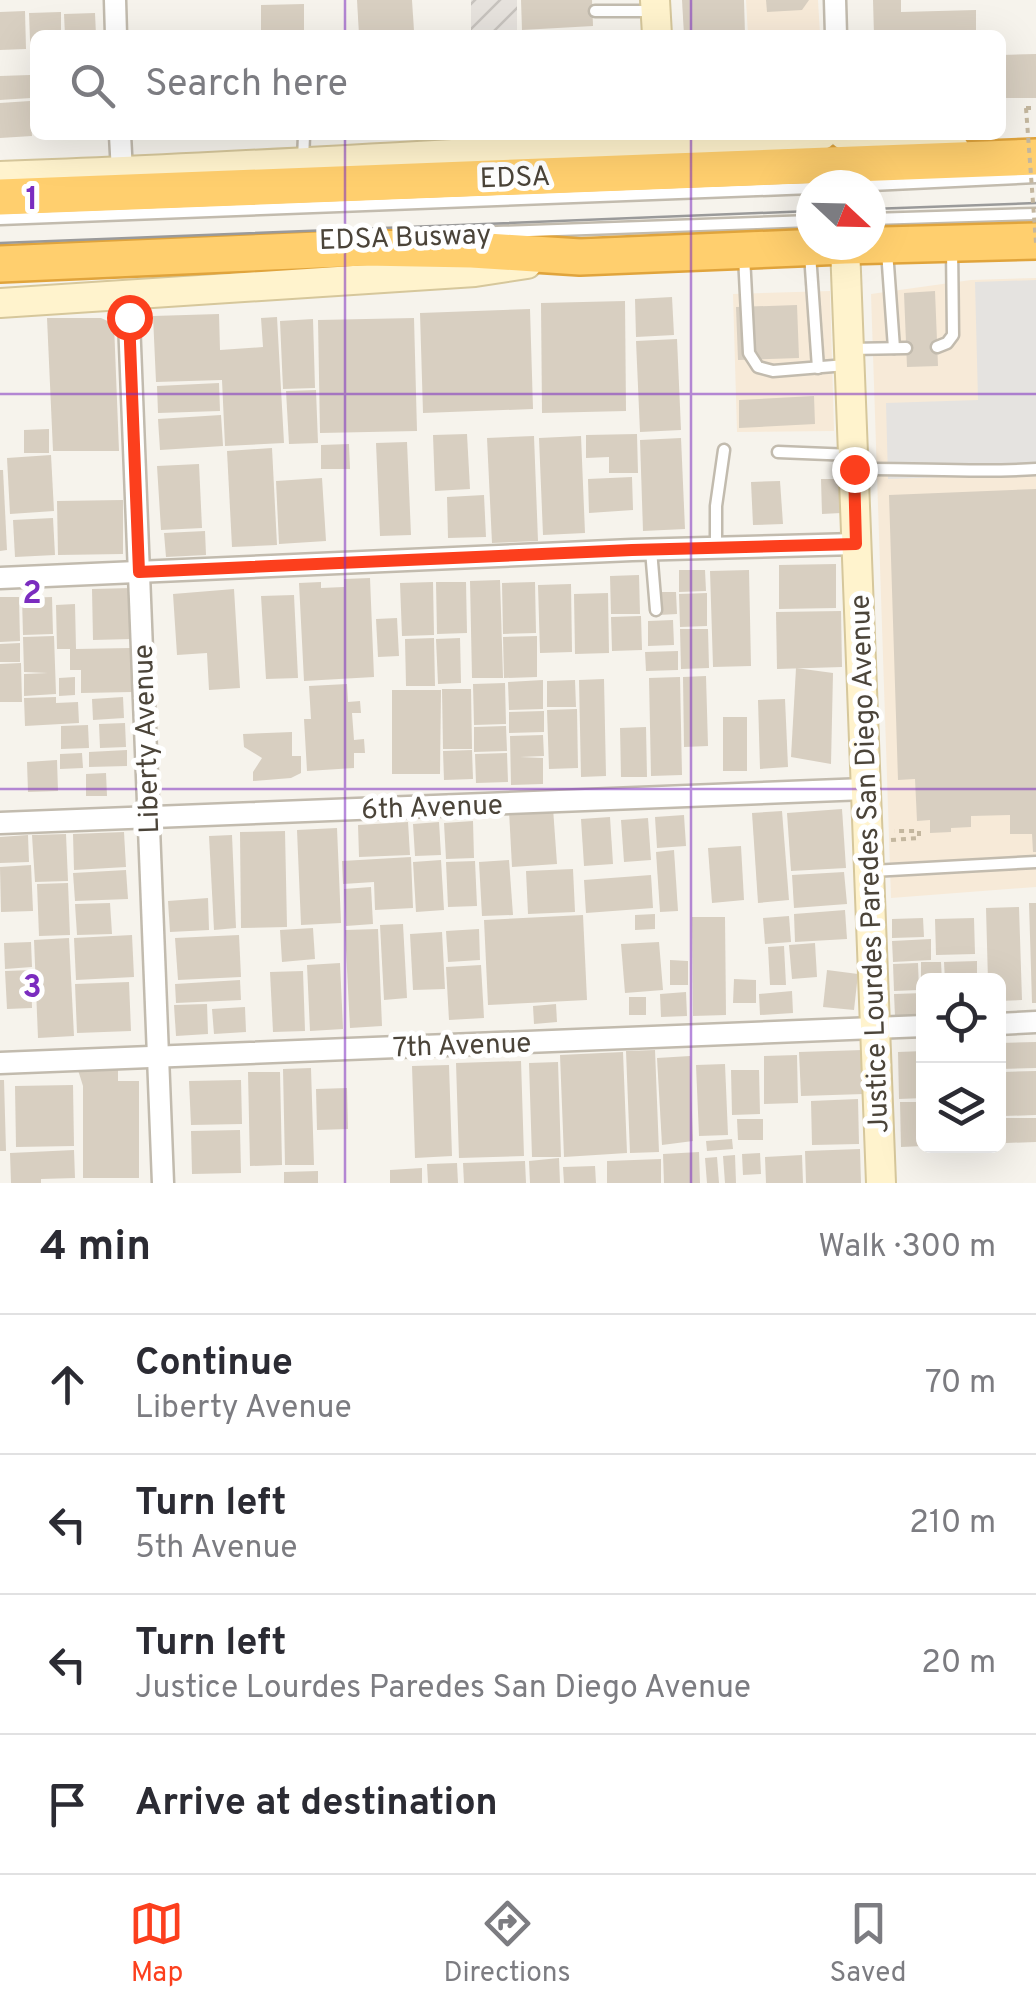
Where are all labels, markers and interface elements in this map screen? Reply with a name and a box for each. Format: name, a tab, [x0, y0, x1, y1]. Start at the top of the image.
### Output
search box	[30, 30, 1006, 140]
icon: search	[65, 58, 120, 113]
text: Search here	[145, 61, 348, 110]
street label: EDSA	[479, 160, 551, 198]
north arrow	[796, 170, 886, 260]
text: 1	[26, 181, 38, 221]
street label: EDSA Busway	[318, 218, 492, 260]
route start	[107, 295, 153, 341]
route end	[832, 447, 878, 493]
text: 2	[22, 575, 42, 615]
street label: Justice Lourdes Paredes San Diego Avenue	[844, 594, 898, 1134]
street label: Liberty Avenue	[127, 644, 169, 834]
street label: 6th Avenue	[361, 789, 503, 829]
text: 3	[22, 969, 42, 1009]
map controls	[916, 973, 1006, 1153]
button: locate	[916, 973, 1006, 1063]
street label: 7th Avenue	[392, 1027, 532, 1067]
button: layers	[916, 1063, 1006, 1153]
text: 4 min	[40, 1222, 151, 1275]
text: Walk · 300 m	[818, 1228, 996, 1268]
text: Continue	[135, 1340, 293, 1389]
icon: ahead	[40, 1357, 95, 1412]
text: 70 m	[925, 1364, 996, 1404]
text: Liberty Avenue	[135, 1389, 352, 1429]
text: Turn left	[135, 1480, 287, 1529]
icon: left	[40, 1497, 95, 1552]
text: 210 m	[909, 1504, 996, 1544]
text: 5th Avenue	[135, 1529, 298, 1569]
text: Turn left	[135, 1620, 287, 1669]
icon: left	[40, 1637, 95, 1692]
text: 20 m	[921, 1644, 996, 1684]
text: Justice Lourdes Paredes San Diego Avenue	[135, 1669, 751, 1709]
icon: arrive	[40, 1777, 95, 1832]
text: Arrive at destination	[135, 1780, 498, 1829]
tab: Map	[129, 1896, 184, 1992]
tab: Directions	[443, 1896, 571, 1992]
tab: Saved	[830, 1896, 907, 1992]

